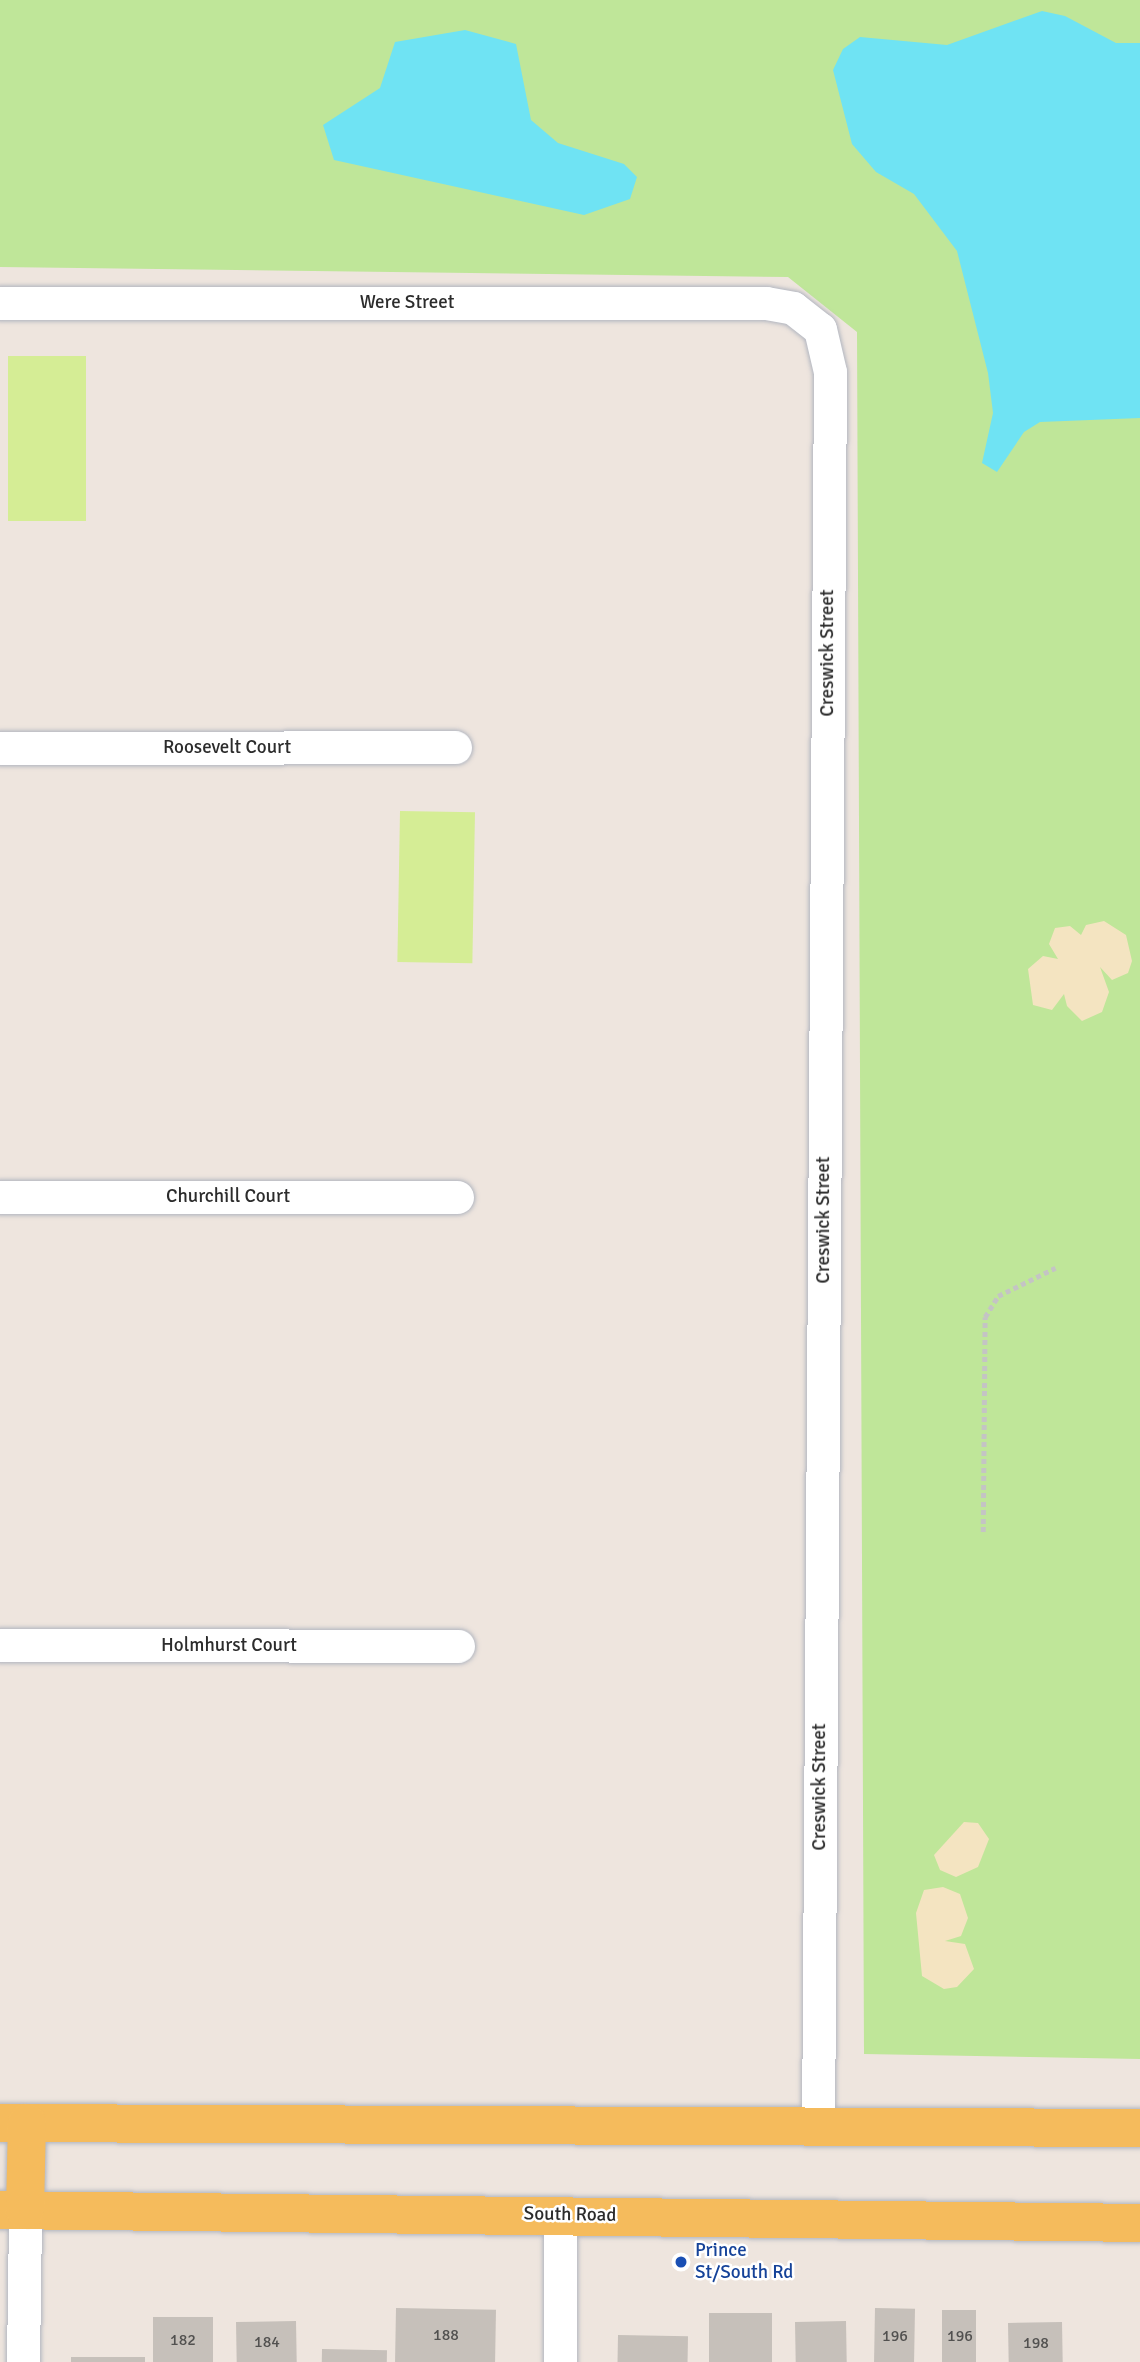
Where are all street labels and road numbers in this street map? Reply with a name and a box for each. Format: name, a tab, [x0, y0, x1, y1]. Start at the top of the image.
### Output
street label: Were Street	[360, 292, 454, 314]
street label: Creswick Street	[817, 589, 839, 717]
street label: Roosevelt Court	[163, 737, 291, 759]
street label: Creswick Street	[813, 1156, 835, 1284]
street label: Churchill Court	[166, 1186, 290, 1208]
street label: Holmhurst Court	[161, 1635, 297, 1657]
street label: Creswick Street	[809, 1723, 831, 1851]
street label: South Road	[523, 2203, 617, 2227]

